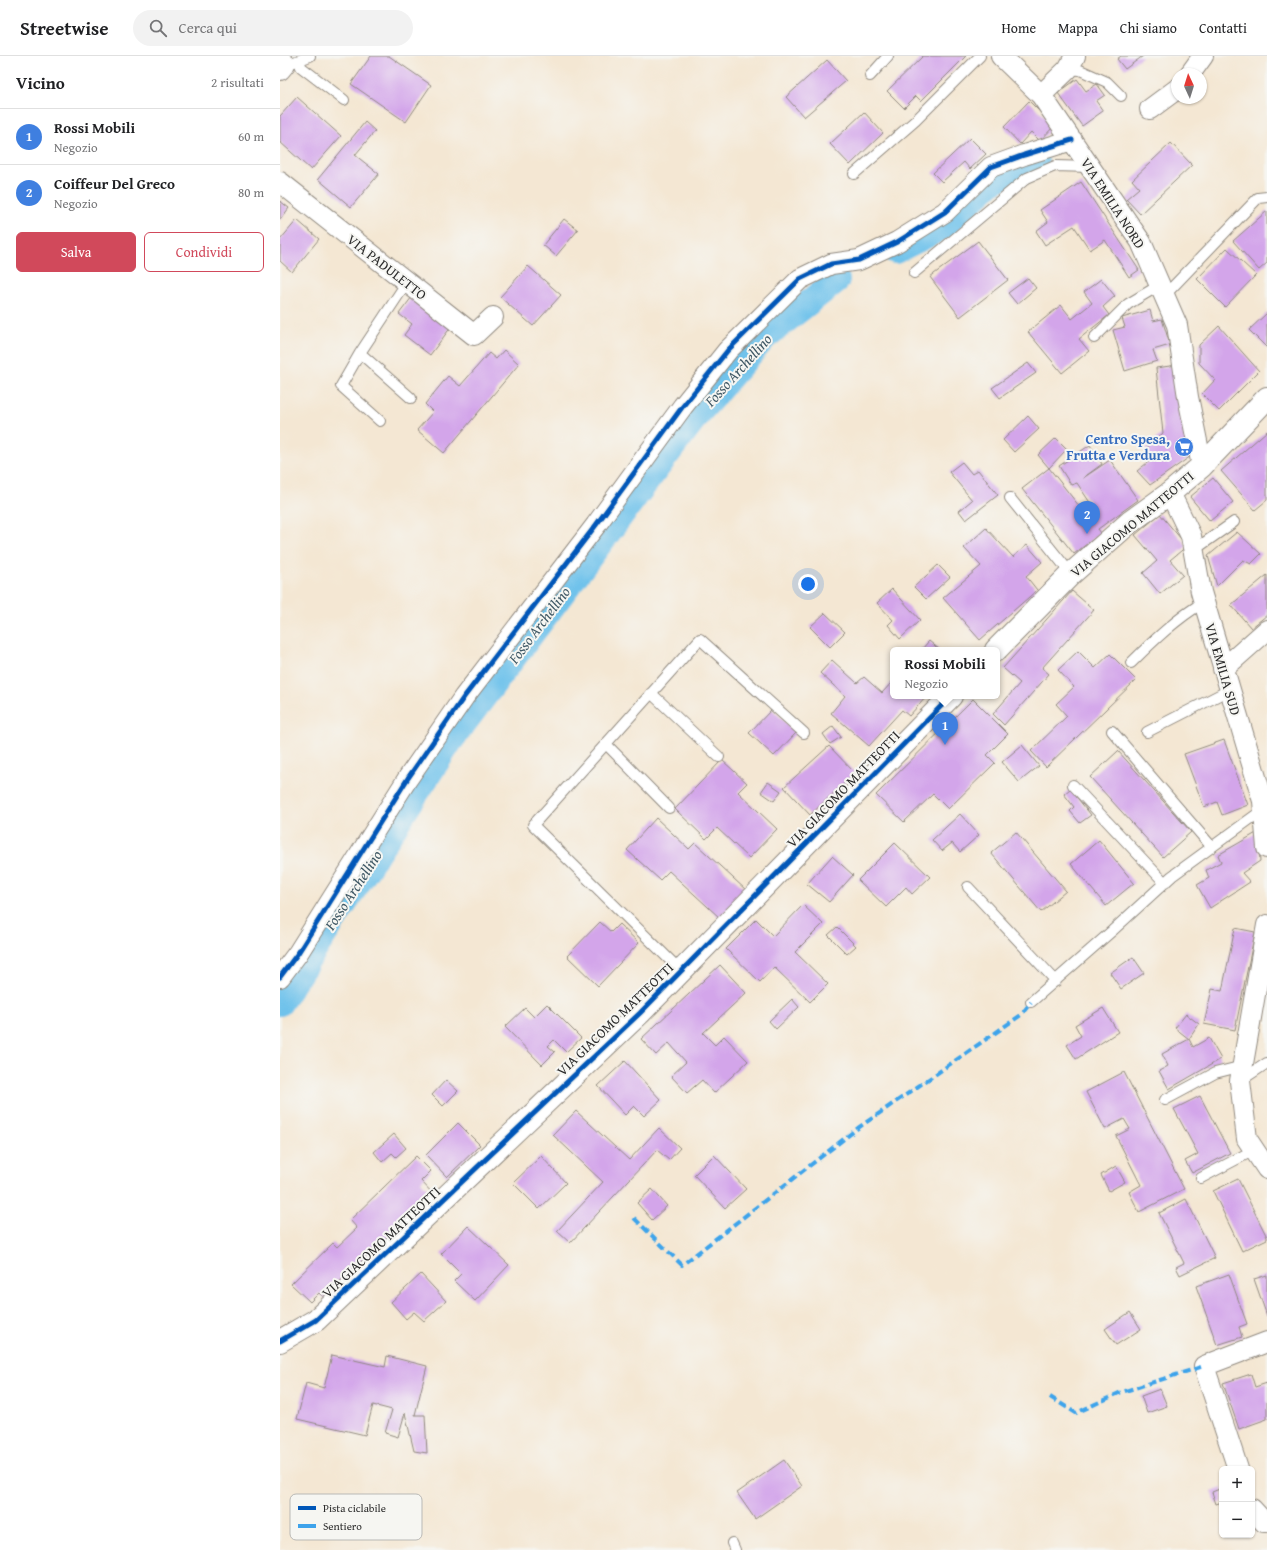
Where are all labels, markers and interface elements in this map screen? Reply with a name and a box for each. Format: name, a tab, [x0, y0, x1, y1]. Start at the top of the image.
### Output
search box	[133, 10, 413, 46]
text: Streetwise	[20, 14, 109, 42]
icon: search	[147, 17, 169, 39]
text: Cerca qui	[179, 17, 237, 38]
text: Home	[1002, 18, 1036, 38]
text: Mappa	[1058, 18, 1098, 38]
text: Chi siamo	[1120, 18, 1177, 38]
text: Contatti	[1199, 18, 1247, 38]
north arrow	[1171, 68, 1207, 104]
text: Vicino	[16, 70, 65, 95]
text: 2 risultati	[211, 73, 264, 92]
text: Rossi Mobili	[54, 117, 135, 138]
text: 1	[26, 127, 32, 146]
text: 60 m	[238, 127, 264, 146]
text: Negozio	[54, 138, 98, 157]
street label: VIA EMILIA NORD	[1076, 154, 1150, 252]
text: Coiffeur Del Greco	[54, 173, 175, 194]
text: 2	[26, 183, 32, 202]
text: 80 m	[238, 183, 264, 202]
text: Negozio	[54, 194, 98, 213]
street label: VIA PADULETTO	[343, 230, 431, 304]
button: Salva	[16, 232, 136, 272]
button: Condividi	[144, 232, 264, 272]
water label: Fosso Archellino	[699, 329, 777, 412]
place label: Centro Spesa, Frutta e Verdura	[1066, 429, 1171, 465]
supermarket icon: Centro Spesa, Frutta e Verdura	[1173, 436, 1195, 458]
street label: VIA GIACOMO MATTEOTTI	[1066, 466, 1198, 582]
pin: 2	[1074, 501, 1100, 534]
your location	[798, 574, 818, 594]
water label: Fosso Archellino	[503, 582, 575, 669]
street label: VIA EMILIA SUD	[1200, 620, 1246, 718]
popup	[890, 647, 1000, 699]
text: Rossi Mobili	[904, 653, 986, 674]
text: Negozio	[904, 674, 948, 693]
pin: 1	[932, 712, 958, 745]
street label: VIA GIACOMO MATTEOTTI	[782, 726, 904, 852]
water label: Fosso Archellino	[319, 846, 387, 935]
street label: VIA GIACOMO MATTEOTTI	[552, 958, 678, 1080]
street label: VIA GIACOMO MATTEOTTI	[317, 1182, 445, 1302]
map controls	[1219, 1466, 1255, 1538]
button: +	[1219, 1466, 1255, 1502]
legend	[290, 1494, 422, 1540]
text: Pista ciclabile	[323, 1500, 386, 1516]
button: −	[1219, 1502, 1255, 1538]
text: Sentiero	[323, 1518, 362, 1534]

